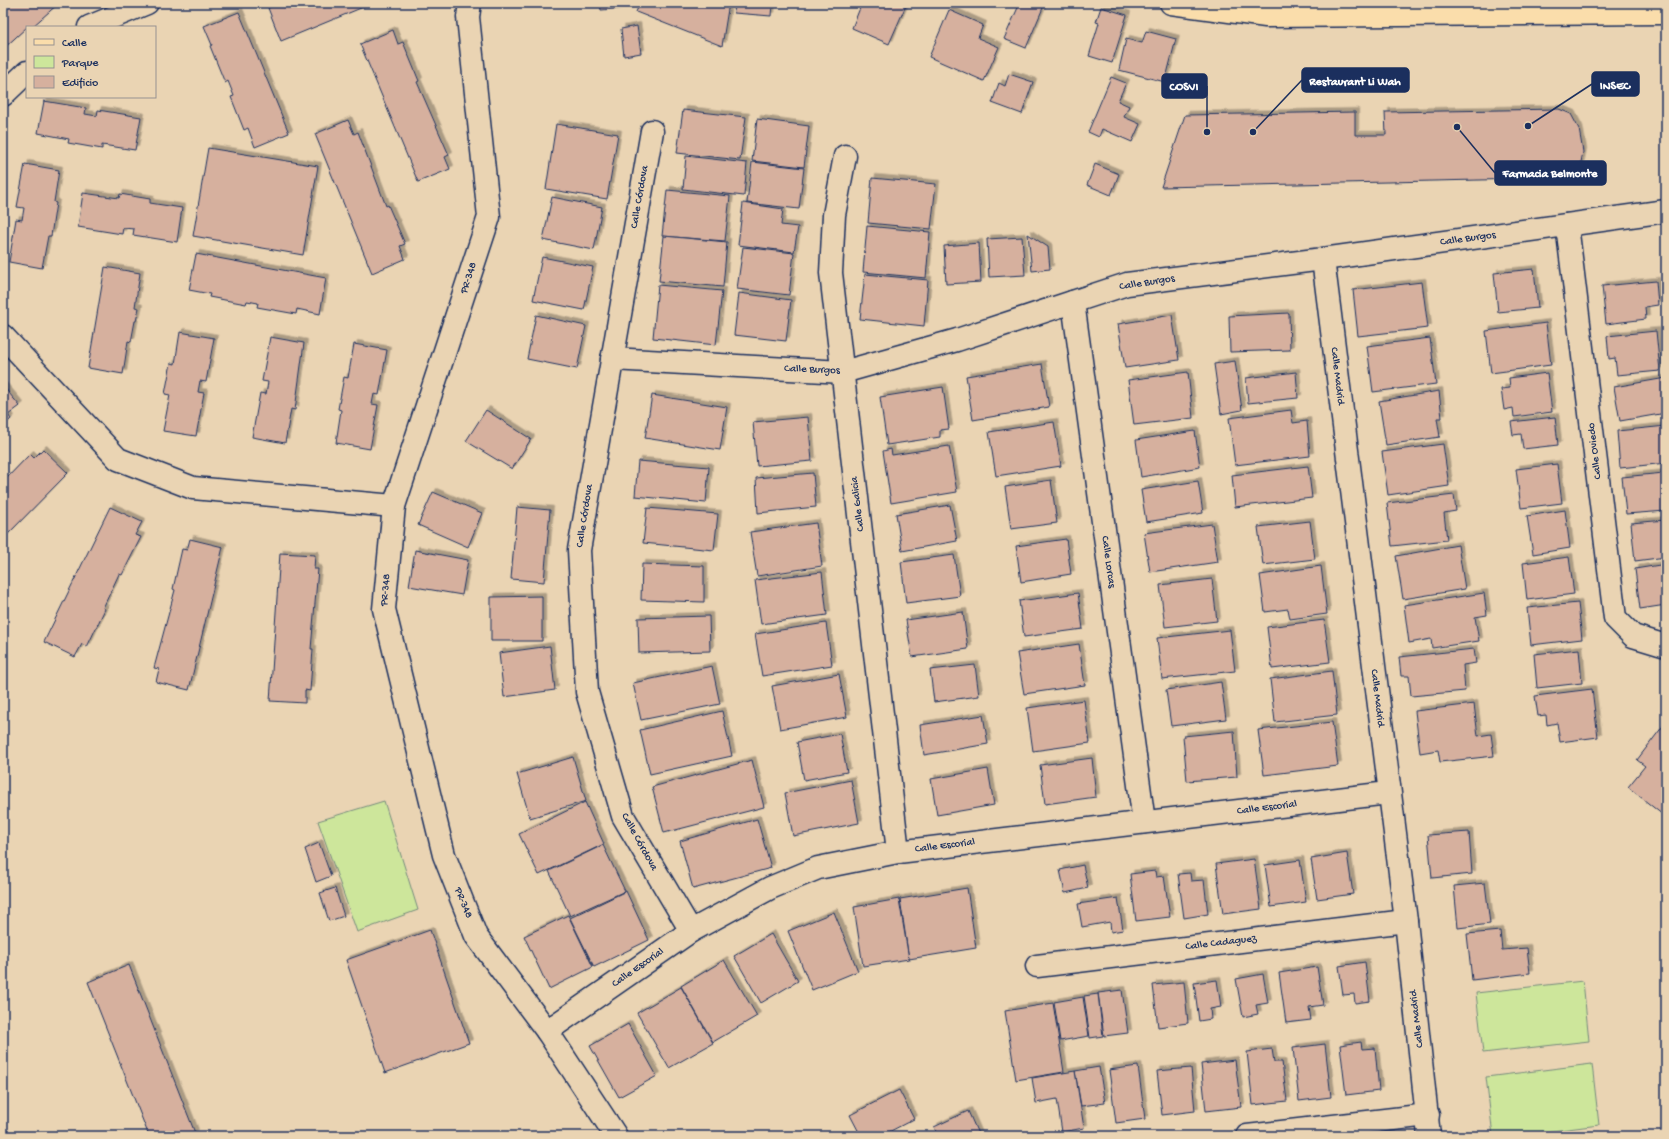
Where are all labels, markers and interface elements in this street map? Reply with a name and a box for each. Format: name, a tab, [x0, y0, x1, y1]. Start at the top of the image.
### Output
legend	[26, 26, 156, 98]
text: Calle	[62, 37, 87, 51]
text: Parque	[61, 57, 99, 71]
callout: Restaurant Li Wah	[1302, 68, 1409, 92]
callout: INSEC	[1592, 72, 1639, 96]
callout: COSVI	[1162, 74, 1207, 98]
text: Restaurant Li Wah	[1308, 76, 1401, 90]
text: Edificio	[62, 77, 98, 91]
text: INSEC	[1600, 80, 1632, 94]
text: COSVI	[1169, 81, 1199, 95]
callout: Farmacia Belmonte	[1495, 161, 1606, 185]
street label: Calle Córdova	[629, 164, 652, 229]
text: Farmacia Belmonte	[1502, 168, 1598, 182]
street label: Calle Burgos	[1439, 229, 1497, 249]
street label: PR-348	[458, 261, 480, 296]
street label: Calle Burgos	[1118, 273, 1176, 293]
street label: Calle Madrid	[1328, 346, 1347, 407]
street label: Calle Burgos	[784, 363, 841, 377]
street label: Calle Oviedo	[1586, 422, 1604, 480]
street label: Calle Galicia	[849, 475, 867, 532]
street label: Calle Córdova	[574, 483, 596, 548]
street label: Calle Lorcas	[1098, 535, 1118, 590]
street label: PR-348	[379, 573, 393, 608]
street label: Calle Madrid	[1368, 668, 1387, 729]
street label: Calle Escorial	[1236, 798, 1298, 818]
street label: Calle Córdova	[618, 811, 660, 874]
street label: Calle Escorial	[914, 836, 976, 856]
street label: PR-348	[451, 885, 475, 920]
street label: Calle Cadaguez	[1185, 933, 1258, 953]
street label: Calle Escorial	[610, 945, 667, 990]
street label: Calle Madrid	[1407, 988, 1426, 1049]

